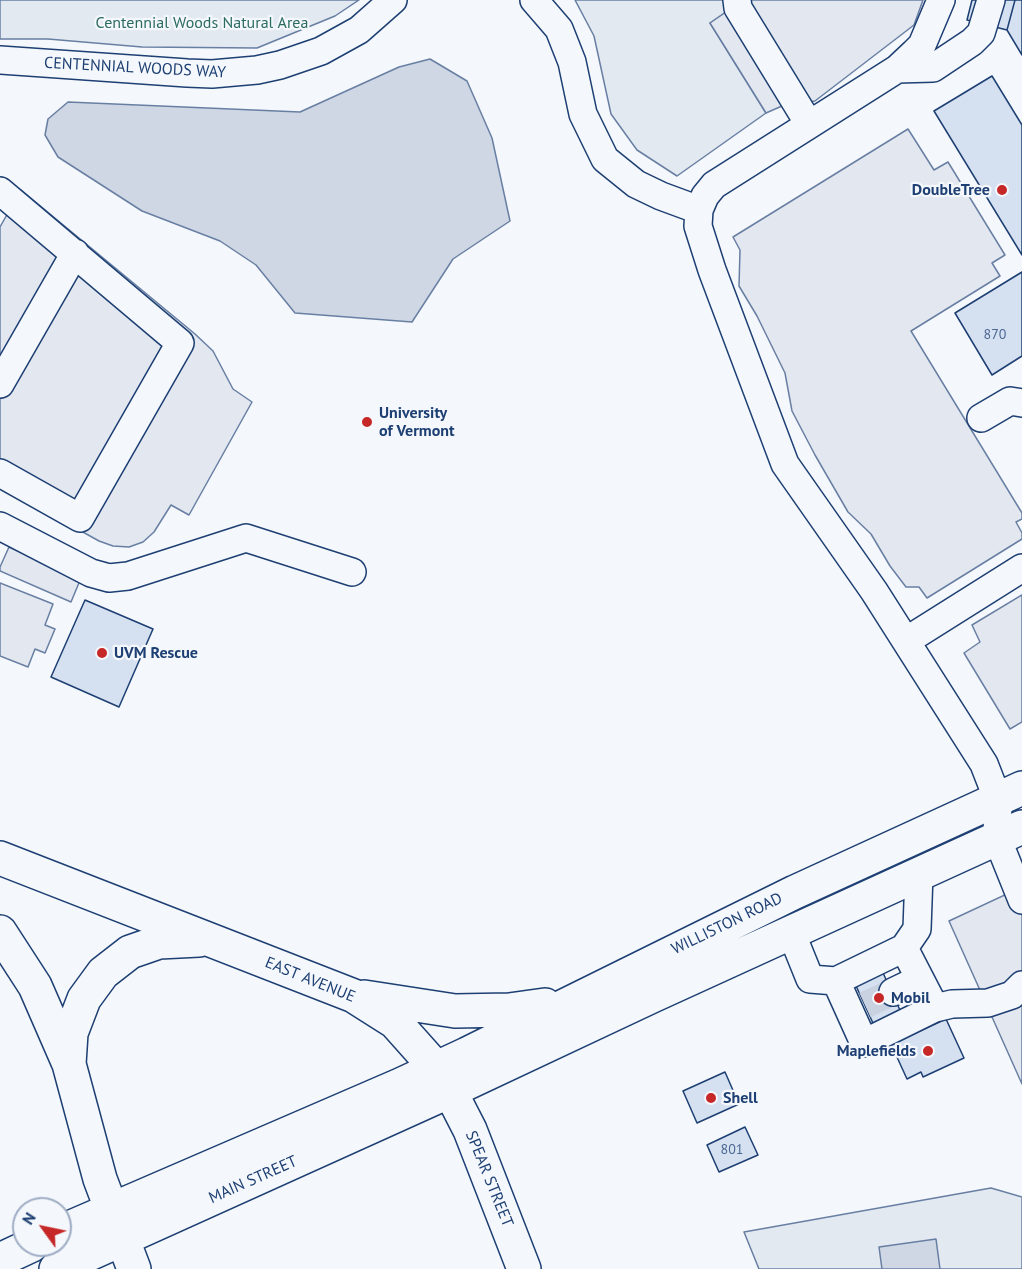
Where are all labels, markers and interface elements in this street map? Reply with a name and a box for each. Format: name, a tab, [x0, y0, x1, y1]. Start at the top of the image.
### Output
park label: Centennial Woods Natural Area	[96, 13, 308, 33]
street label: CENTENNIAL WOODS WAY	[44, 54, 226, 82]
place label: DoubleTree	[912, 180, 990, 200]
marker: DoubleTree	[995, 183, 1009, 197]
house number: 870	[984, 327, 1006, 343]
place label: University of Vermont	[379, 403, 455, 441]
marker: University of Vermont	[360, 415, 374, 429]
place label: UVM Rescue	[114, 643, 198, 663]
marker: UVM Rescue	[95, 646, 109, 660]
street label: WILLISTON ROAD	[668, 889, 786, 959]
street label: EAST AVENUE	[262, 953, 358, 1007]
place label: Mobil	[891, 988, 930, 1008]
marker: Mobil	[872, 991, 886, 1005]
place label: Maplefields	[837, 1041, 916, 1061]
marker: Maplefields	[921, 1044, 935, 1058]
place label: Shell	[723, 1088, 758, 1108]
marker: Shell	[704, 1091, 718, 1105]
street label: SPEAR STREET	[461, 1128, 517, 1230]
house number: 801	[721, 1142, 743, 1158]
street label: MAIN STREET	[206, 1152, 300, 1208]
north arrow	[12, 1197, 72, 1257]
text: N	[17, 1208, 40, 1228]

